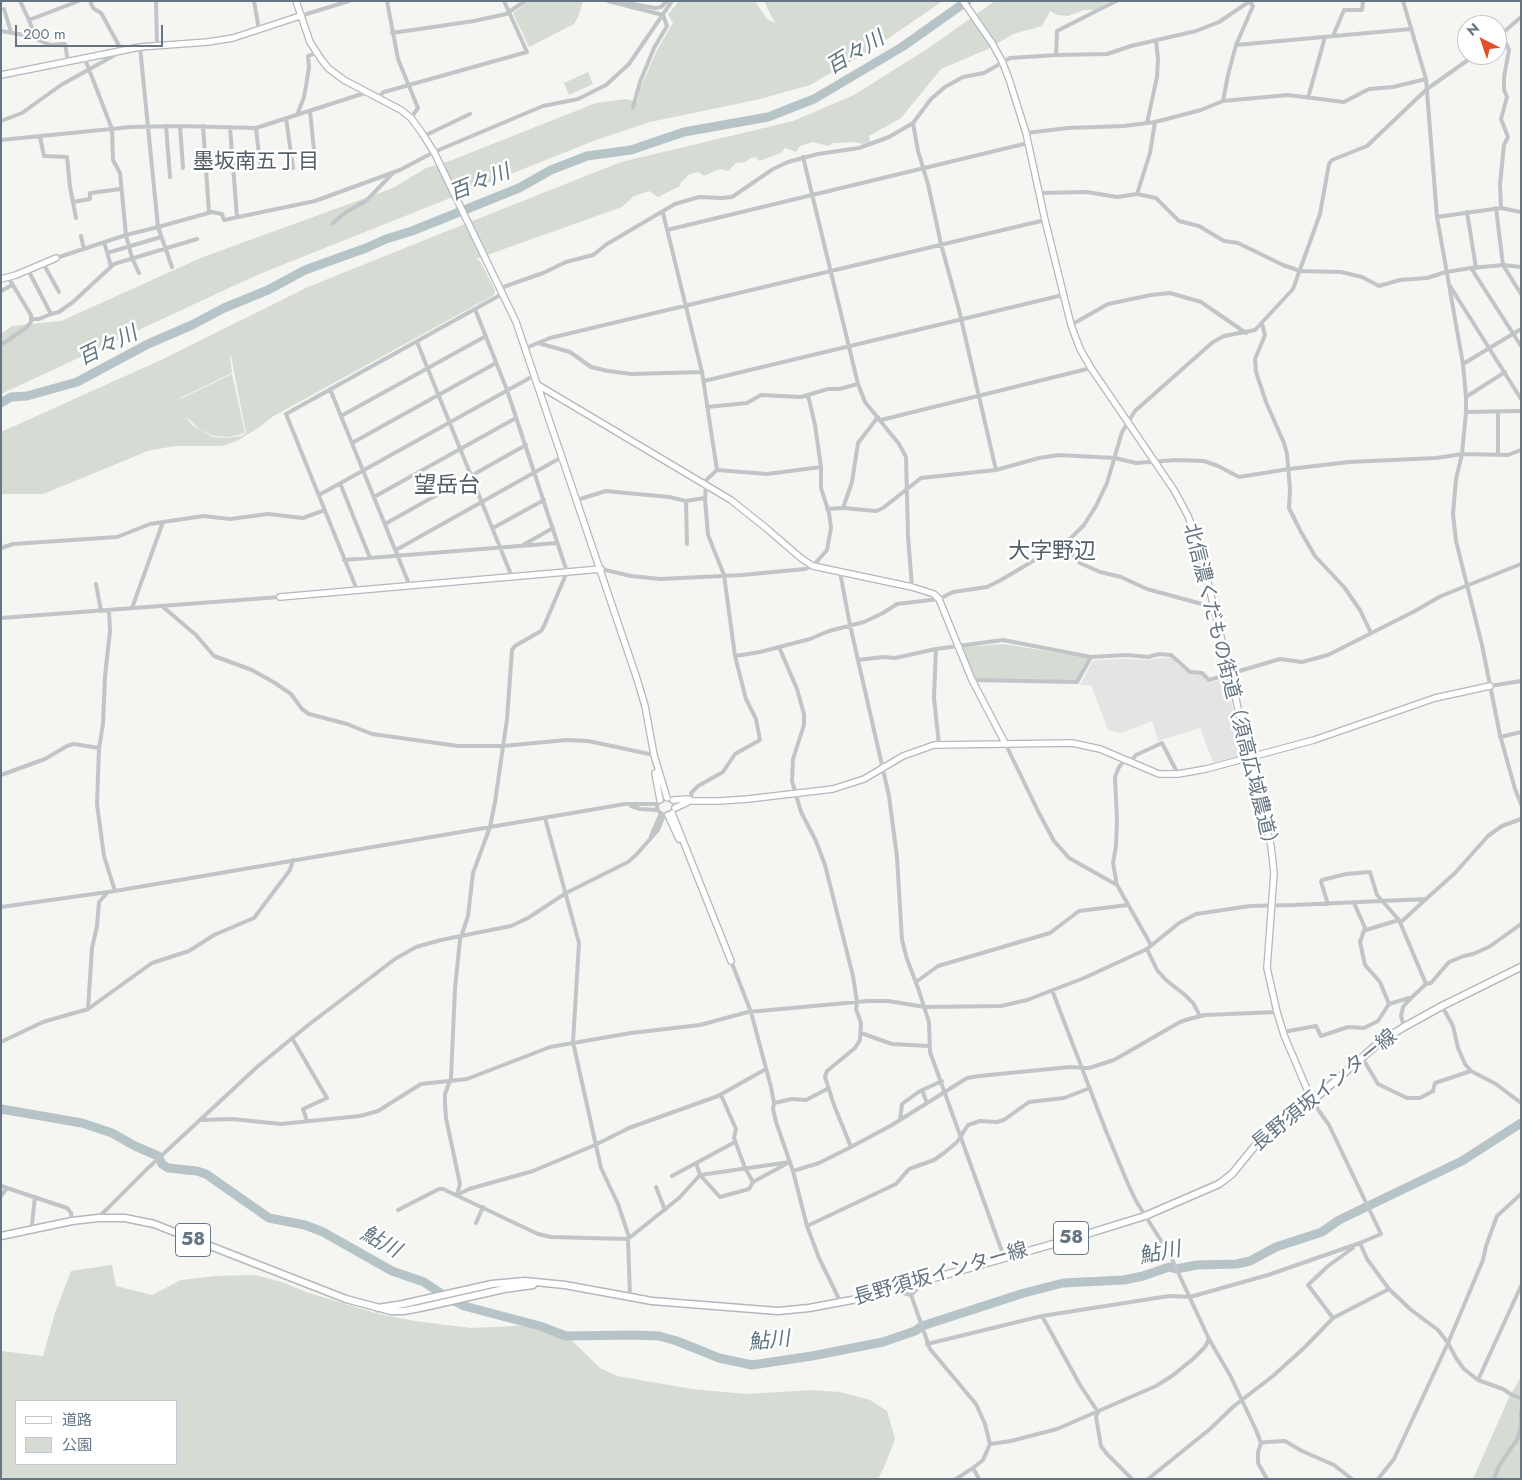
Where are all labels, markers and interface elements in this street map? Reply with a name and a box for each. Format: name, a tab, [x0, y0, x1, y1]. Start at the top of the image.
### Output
scale bar	[18, 15, 165, 47]
north arrow	[1457, 15, 1507, 65]
text: N	[1462, 18, 1484, 41]
text: 200 m	[23, 23, 66, 45]
water label: 百々川	[823, 27, 889, 81]
district label: 墨坂南五丁目	[193, 150, 319, 176]
water label: 百々川	[446, 161, 514, 207]
water label: 百々川	[74, 322, 142, 372]
district label: 望岳台	[414, 474, 480, 500]
street label: 北信濃くだもの街道（須高広域農道）	[1177, 521, 1283, 857]
district label: 大字野辺	[1008, 540, 1096, 566]
street label: 長野須坂インター線	[1248, 1025, 1402, 1157]
water label: 鮎川	[356, 1222, 404, 1264]
road number: 58	[1054, 1222, 1088, 1254]
road number: 58	[176, 1224, 210, 1256]
water label: 鮎川	[1137, 1238, 1183, 1270]
street label: 長野須坂インター線	[851, 1239, 1031, 1311]
water label: 鮎川	[747, 1327, 791, 1357]
legend	[15, 1400, 178, 1465]
text: 道路	[62, 1409, 92, 1431]
text: 公園	[62, 1434, 92, 1456]

